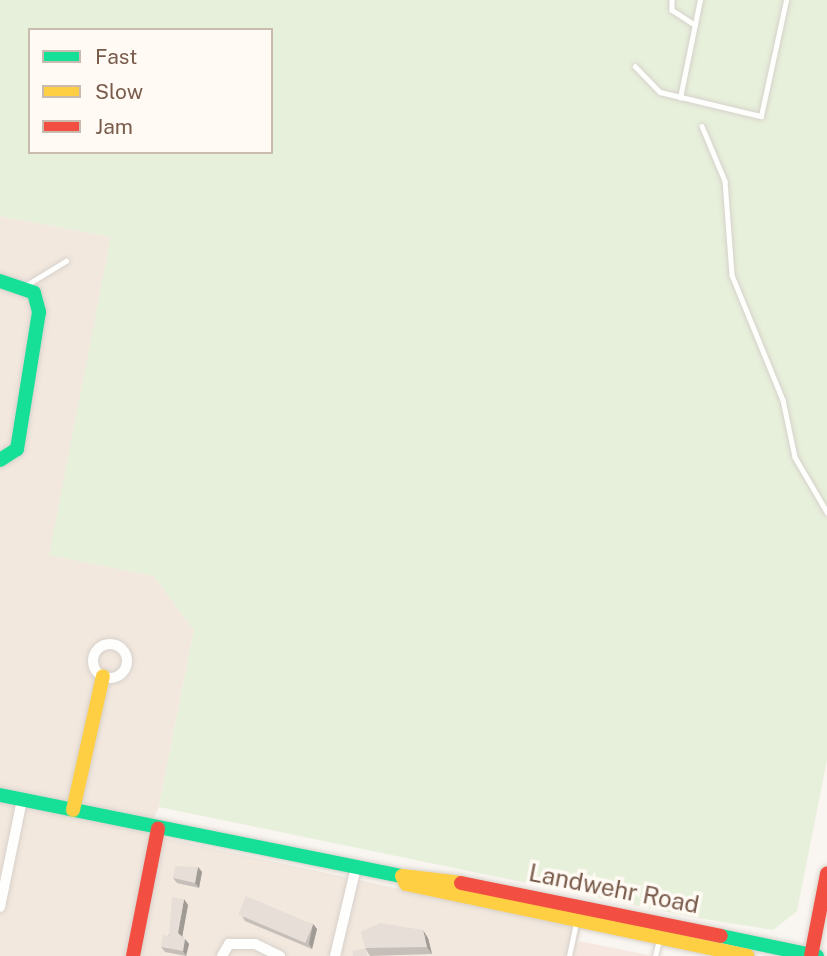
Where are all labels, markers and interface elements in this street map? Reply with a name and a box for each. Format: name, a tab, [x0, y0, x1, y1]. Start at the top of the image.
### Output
legend	[28, 28, 273, 154]
text: Fast	[95, 44, 137, 69]
text: Slow	[95, 79, 143, 104]
text: Jam	[95, 114, 133, 139]
street label: Landwehr Road	[526, 858, 702, 920]

